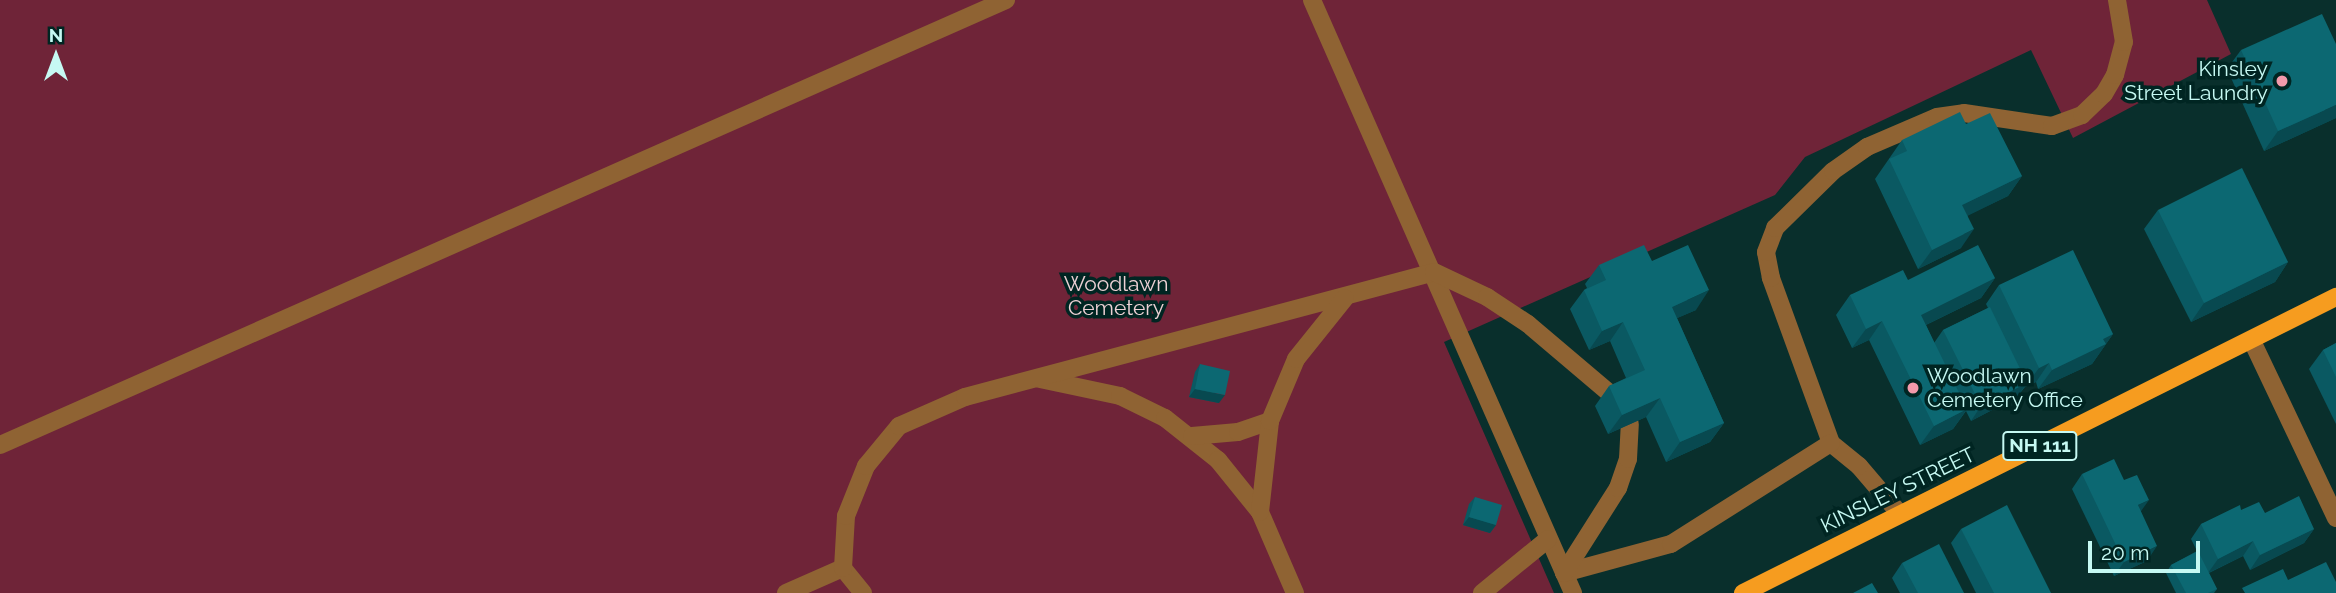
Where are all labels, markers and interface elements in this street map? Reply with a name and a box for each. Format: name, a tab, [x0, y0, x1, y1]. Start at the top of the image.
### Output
north arrow	[21, 21, 91, 91]
text: N	[49, 24, 63, 46]
place label: Kinsley Street Laundry	[2124, 56, 2268, 106]
marker: Kinsley Street Laundry	[2274, 73, 2290, 89]
park label: Woodlawn Cemetery	[1064, 271, 1168, 321]
place label: Woodlawn Cemetery Office	[1927, 363, 2083, 413]
marker: Woodlawn Cemetery Office	[1905, 380, 1921, 396]
road number: NH 111	[2002, 430, 2078, 462]
street label: KINSLEY STREET	[1816, 442, 1980, 538]
scale bar	[2091, 526, 2203, 570]
text: 20 m	[2101, 540, 2149, 565]

